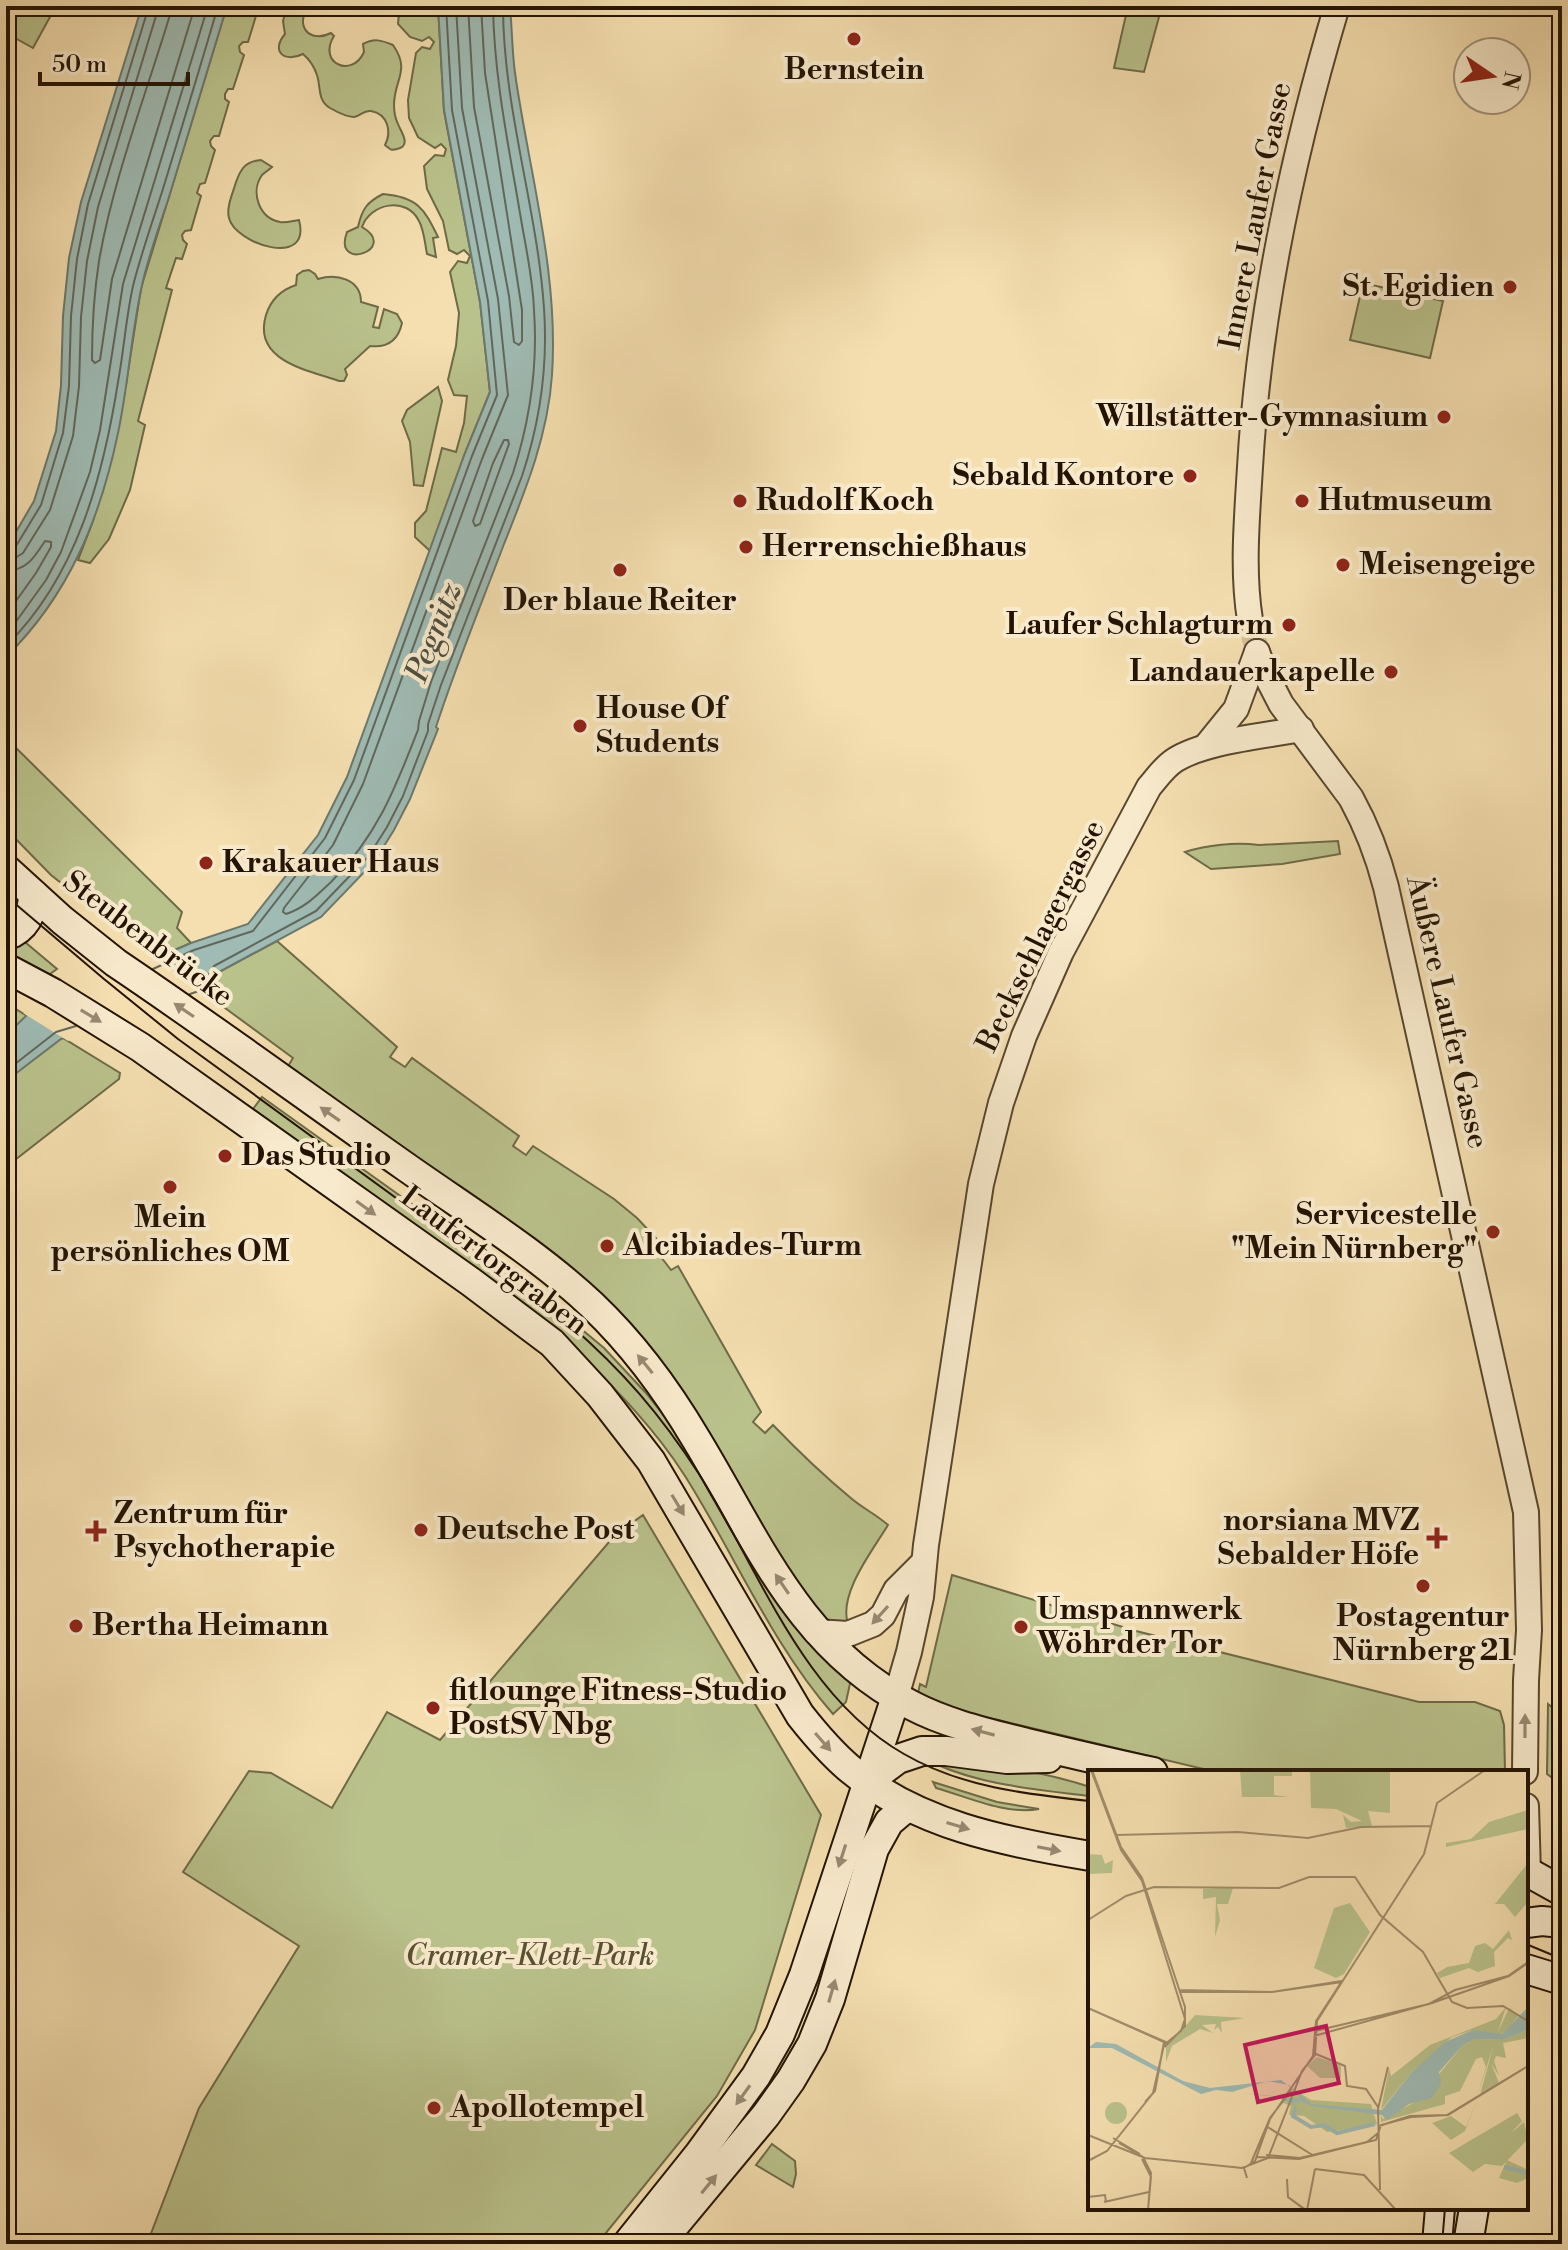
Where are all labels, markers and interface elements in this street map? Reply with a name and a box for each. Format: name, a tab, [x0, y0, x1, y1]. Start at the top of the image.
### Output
marker: Bernstein	[845, 30, 863, 48]
scale bar	[40, 36, 188, 86]
north arrow	[1452, 36, 1532, 116]
text: 50 m	[52, 50, 107, 80]
place label: Bernstein	[784, 51, 925, 89]
text: N	[1495, 69, 1525, 92]
street label: Innere Laufer Gasse	[1211, 79, 1301, 353]
place label: St. Egidien	[1343, 268, 1495, 306]
marker: St. Egidien	[1501, 278, 1519, 296]
place label: Willstätter-Gymnasium	[1095, 398, 1428, 436]
marker: Willstätter-Gymnasium	[1435, 408, 1453, 426]
place label: Sebald Kontore	[952, 457, 1174, 495]
marker: Sebald Kontore	[1181, 467, 1199, 485]
place label: Rudolf Koch	[756, 482, 934, 520]
place label: Hutmuseum	[1318, 482, 1492, 520]
marker: Rudolf Koch	[731, 492, 749, 510]
marker: Hutmuseum	[1293, 492, 1311, 510]
place label: Herrenschießhaus	[762, 528, 1027, 566]
marker: Herrenschießhaus	[737, 538, 755, 556]
place label: Meisengeige	[1359, 546, 1536, 584]
marker: Meisengeige	[1334, 556, 1352, 574]
marker: Der blaue Reiter	[611, 561, 629, 579]
water label: Pegnitz	[396, 577, 471, 688]
place label: Der blaue Reiter	[503, 582, 737, 620]
place label: Laufer Schlagturm	[1006, 606, 1273, 644]
marker: Laufer Schlagturm	[1280, 616, 1298, 634]
place label: Landauerkapelle	[1130, 653, 1375, 691]
marker: Landauerkapelle	[1382, 663, 1400, 681]
place label: House Of Students	[596, 690, 729, 762]
marker: House Of Students	[571, 717, 589, 735]
street label: Beckschlagergasse	[968, 814, 1114, 1059]
place label: Krakauer Haus	[222, 844, 439, 882]
marker: Krakauer Haus	[197, 854, 215, 872]
street label: Steubenbrücke	[55, 863, 241, 1015]
street label: Äußere Laufer Gasse	[1397, 871, 1498, 1152]
one-way arrow	[174, 1003, 195, 1018]
one-way arrow	[80, 1009, 102, 1023]
one-way arrow	[320, 1106, 341, 1122]
place label: Das Studio	[241, 1137, 391, 1175]
marker: Das Studio	[216, 1147, 234, 1165]
marker: Mein persönliches OM	[161, 1178, 179, 1196]
street label: Laufertorgraben	[392, 1178, 596, 1344]
place label: Servicestelle "Mein Nürnberg"	[1231, 1196, 1477, 1268]
place label: Mein persönliches OM	[51, 1199, 290, 1271]
one-way arrow	[356, 1200, 377, 1215]
marker: Servicestelle "Mein Nürnberg"	[1484, 1223, 1502, 1241]
place label: Alcibiades-Turm	[622, 1227, 862, 1265]
marker: Alcibiades-Turm	[598, 1237, 616, 1255]
one-way arrow	[637, 1354, 654, 1374]
one-way arrow	[671, 1494, 685, 1516]
place label: Zentrum für Psychotherapie	[114, 1495, 335, 1567]
place label: norsiana MVZ Sebalder Höfe	[1218, 1502, 1419, 1574]
place label: Deutsche Post	[437, 1511, 635, 1549]
marker: Zentrum für Psychotherapie	[85, 1520, 107, 1542]
marker: Deutsche Post	[412, 1521, 430, 1539]
marker: norsiana MVZ Sebalder Höfe	[1426, 1527, 1448, 1549]
one-way arrow	[775, 1574, 790, 1595]
marker: Postagentur Nürnberg 21	[1414, 1577, 1432, 1595]
place label: Umspannwerk Wöhrder Tor	[1036, 1591, 1242, 1663]
place label: Postagentur Nürnberg 21	[1333, 1598, 1514, 1670]
one-way arrow	[871, 1605, 889, 1625]
place label: Bertha Heimann	[92, 1607, 329, 1645]
marker: Bertha Heimann	[67, 1617, 85, 1635]
marker: Umspannwerk Wöhrder Tor	[1012, 1618, 1030, 1636]
place label: fitlounge Fitness-Studio PostSV Nbg	[449, 1672, 787, 1744]
marker: fitlounge Fitness-Studio PostSV Nbg	[424, 1699, 442, 1717]
one-way arrow	[1519, 1713, 1531, 1738]
one-way arrow	[971, 1725, 996, 1737]
one-way arrow	[814, 1731, 831, 1751]
inset map	[1088, 1770, 1528, 2210]
one-way arrow	[947, 1820, 971, 1833]
one-way arrow	[1037, 1843, 1062, 1856]
one-way arrow	[835, 1845, 848, 1869]
park label: Cramer-Klett-Park	[406, 1937, 654, 1975]
one-way arrow	[827, 1978, 839, 2003]
one-way arrow	[735, 2084, 751, 2105]
place label: Apollotempel	[449, 2089, 644, 2127]
marker: Apollotempel	[425, 2099, 443, 2117]
one-way arrow	[700, 2174, 717, 2194]

